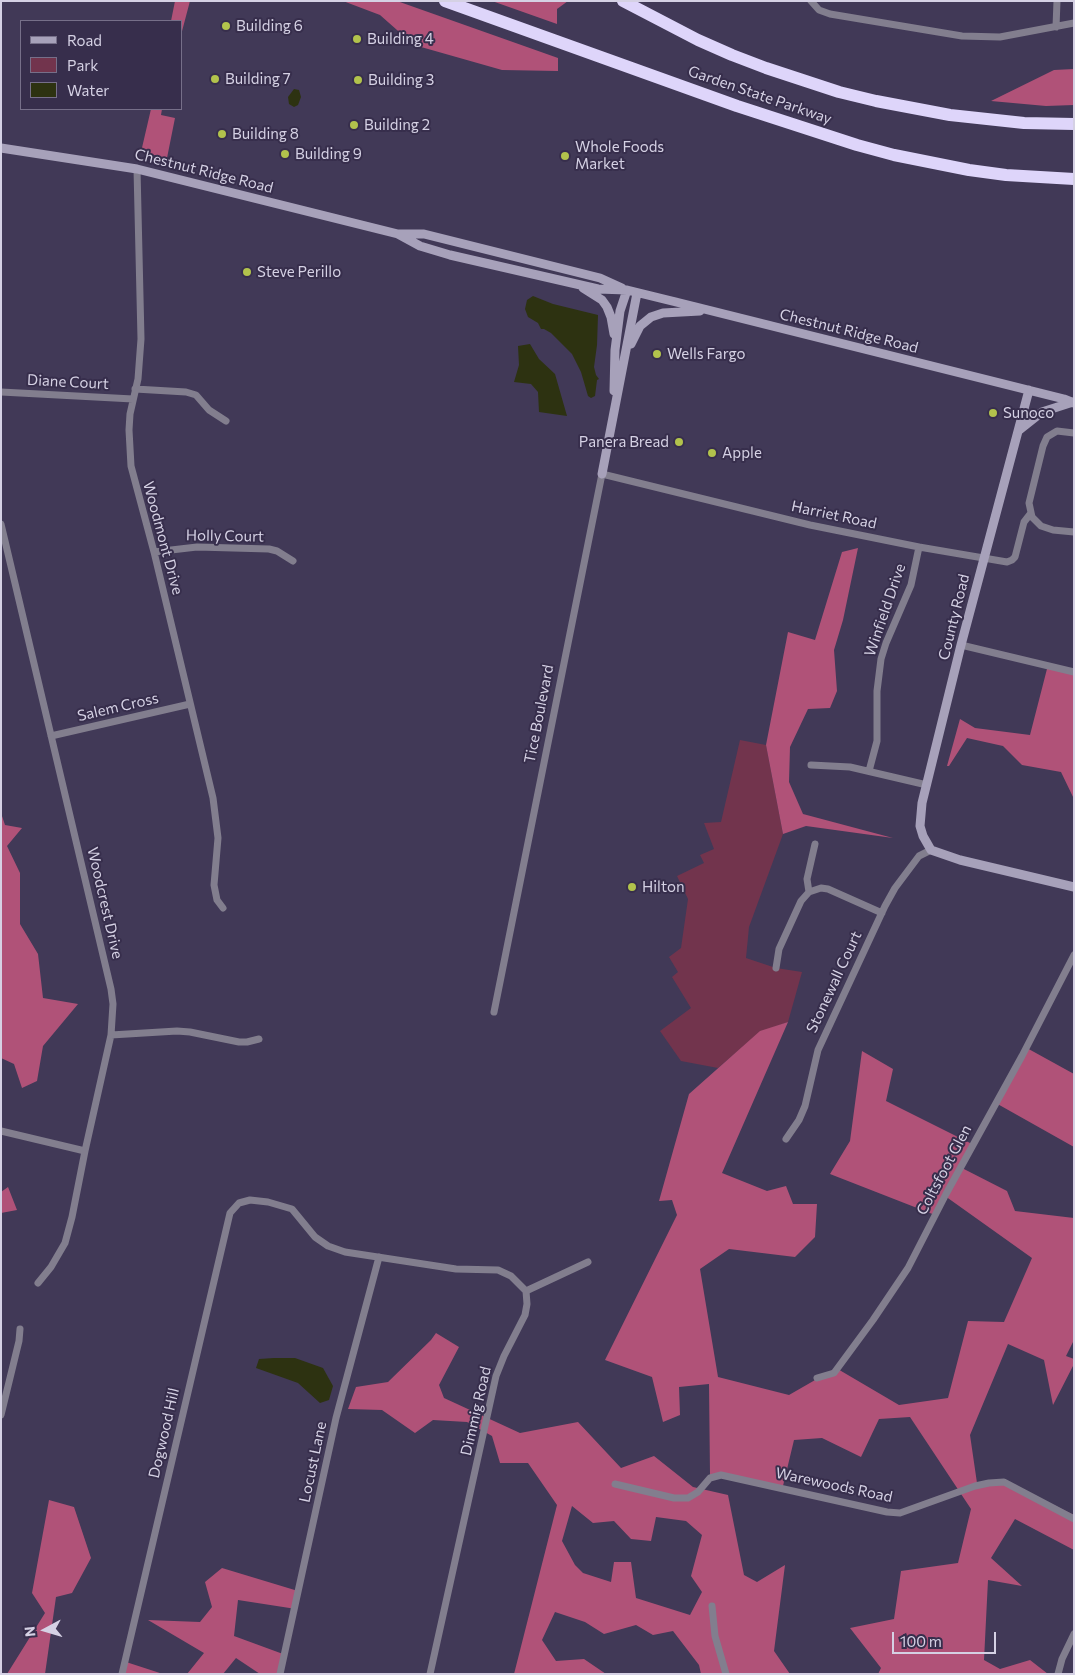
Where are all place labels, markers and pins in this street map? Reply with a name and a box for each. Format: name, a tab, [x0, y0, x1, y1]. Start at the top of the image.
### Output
place label: Building 6	[236, 17, 303, 35]
marker: Building 6	[220, 20, 232, 32]
place label: Building 4	[367, 30, 434, 48]
marker: Building 4	[351, 33, 363, 45]
place label: Building 7	[225, 70, 291, 88]
place label: Building 3	[368, 71, 434, 89]
marker: Building 7	[209, 73, 221, 85]
marker: Building 3	[352, 74, 364, 86]
place label: Building 2	[364, 116, 430, 134]
marker: Building 2	[348, 119, 360, 131]
place label: Building 8	[232, 125, 299, 143]
marker: Building 8	[216, 128, 228, 140]
place label: Whole Foods Market	[575, 138, 664, 173]
place label: Building 9	[295, 145, 362, 163]
marker: Building 9	[279, 148, 291, 160]
marker: Whole Foods Market	[559, 150, 571, 162]
place label: Steve Perillo	[257, 263, 341, 281]
marker: Steve Perillo	[241, 266, 253, 278]
place label: Wells Fargo	[667, 345, 746, 363]
marker: Wells Fargo	[651, 348, 663, 360]
place label: Sunoco	[1003, 404, 1054, 422]
marker: Sunoco	[987, 407, 999, 419]
place label: Panera Bread	[579, 433, 669, 451]
marker: Panera Bread	[673, 436, 685, 448]
place label: Apple	[722, 444, 762, 462]
marker: Apple	[706, 447, 718, 459]
place label: Hilton	[642, 878, 685, 896]
marker: Hilton	[626, 881, 638, 893]

